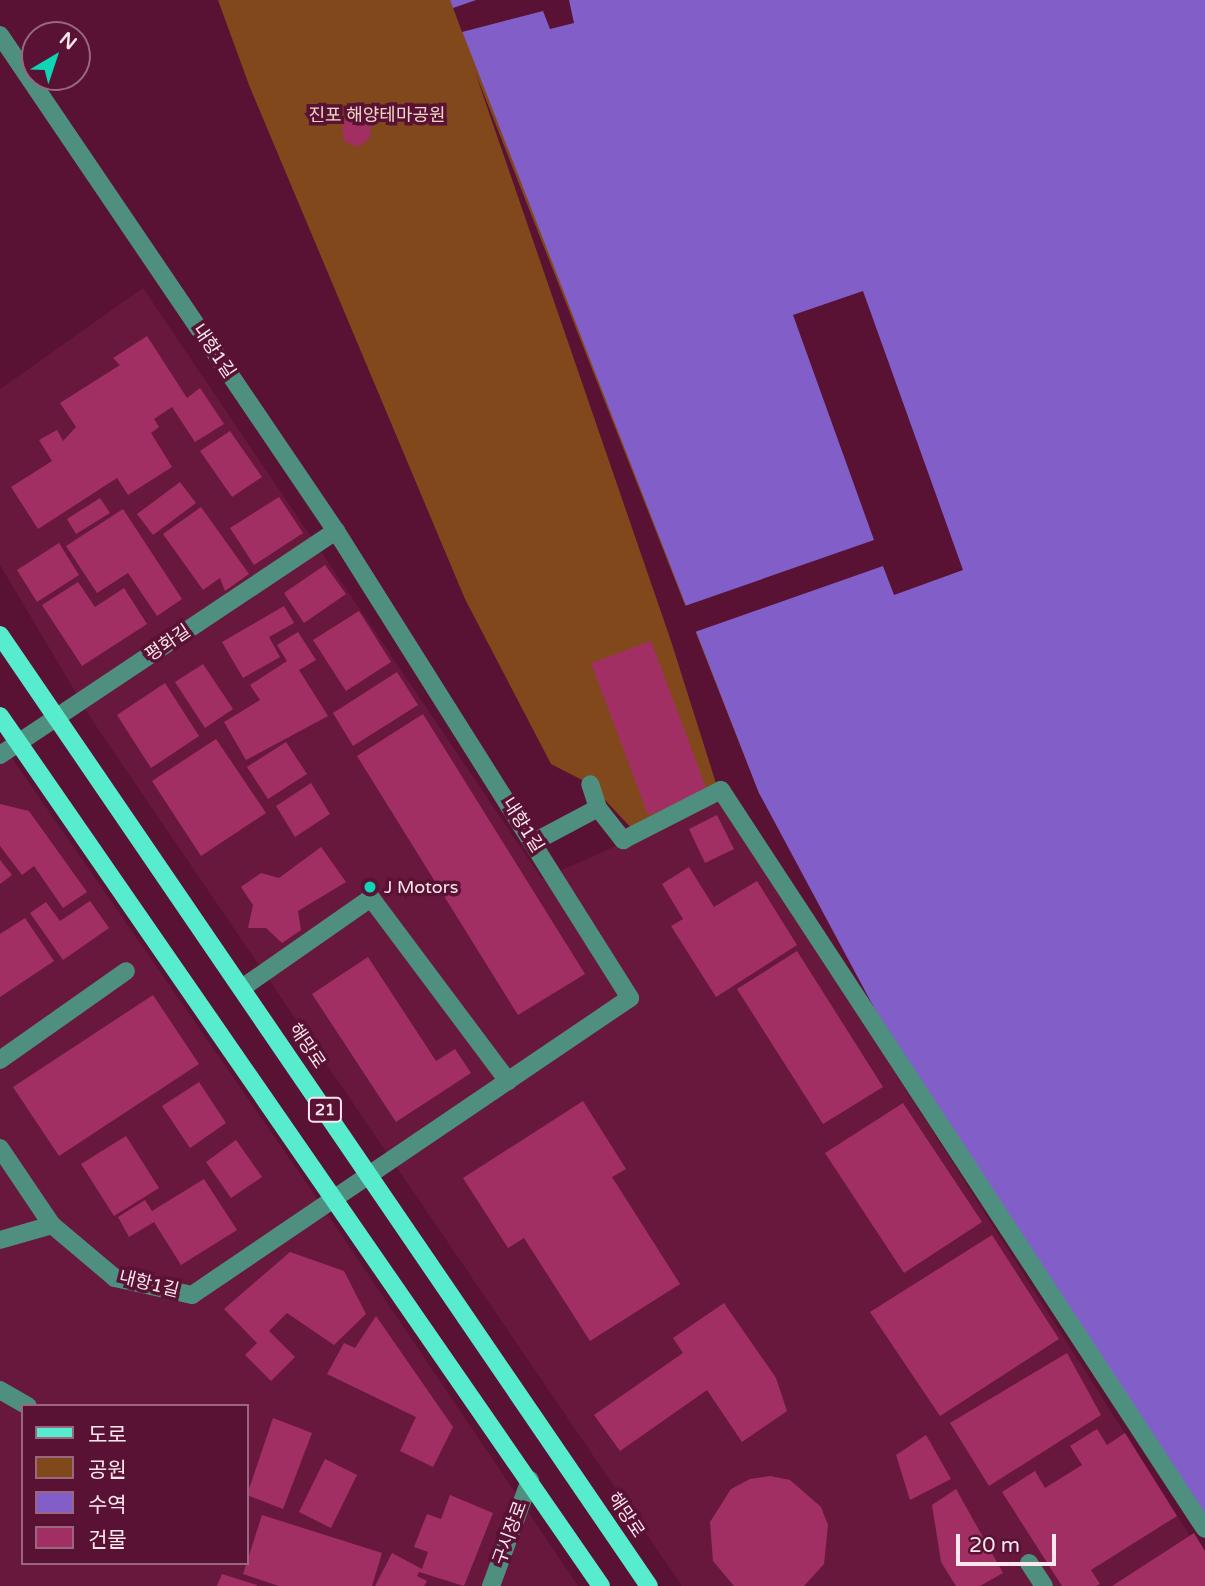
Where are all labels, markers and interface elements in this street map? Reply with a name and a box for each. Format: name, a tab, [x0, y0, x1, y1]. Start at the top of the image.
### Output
north arrow	[21, 21, 91, 91]
text: N	[55, 28, 81, 55]
park label: 진포 해양테마공원	[308, 104, 446, 126]
street label: 내항1길	[188, 320, 240, 382]
street label: 평화길	[141, 620, 195, 666]
street label: 내항1길	[498, 793, 548, 857]
place label: J Motors	[384, 876, 458, 898]
marker: J Motors	[362, 879, 378, 895]
street label: 해망로	[284, 1019, 330, 1073]
road number: 21	[308, 1098, 342, 1122]
street label: 내항1길	[117, 1266, 181, 1302]
legend	[21, 1404, 248, 1565]
text: 도로	[88, 1423, 127, 1448]
text: 공원	[88, 1458, 127, 1483]
street label: 해망로	[603, 1488, 649, 1542]
text: 수역	[88, 1493, 127, 1518]
street label: 구시장로	[489, 1498, 531, 1568]
scale bar	[960, 1520, 1060, 1564]
text: 건물	[88, 1528, 127, 1553]
text: 20 m	[969, 1533, 1020, 1558]

